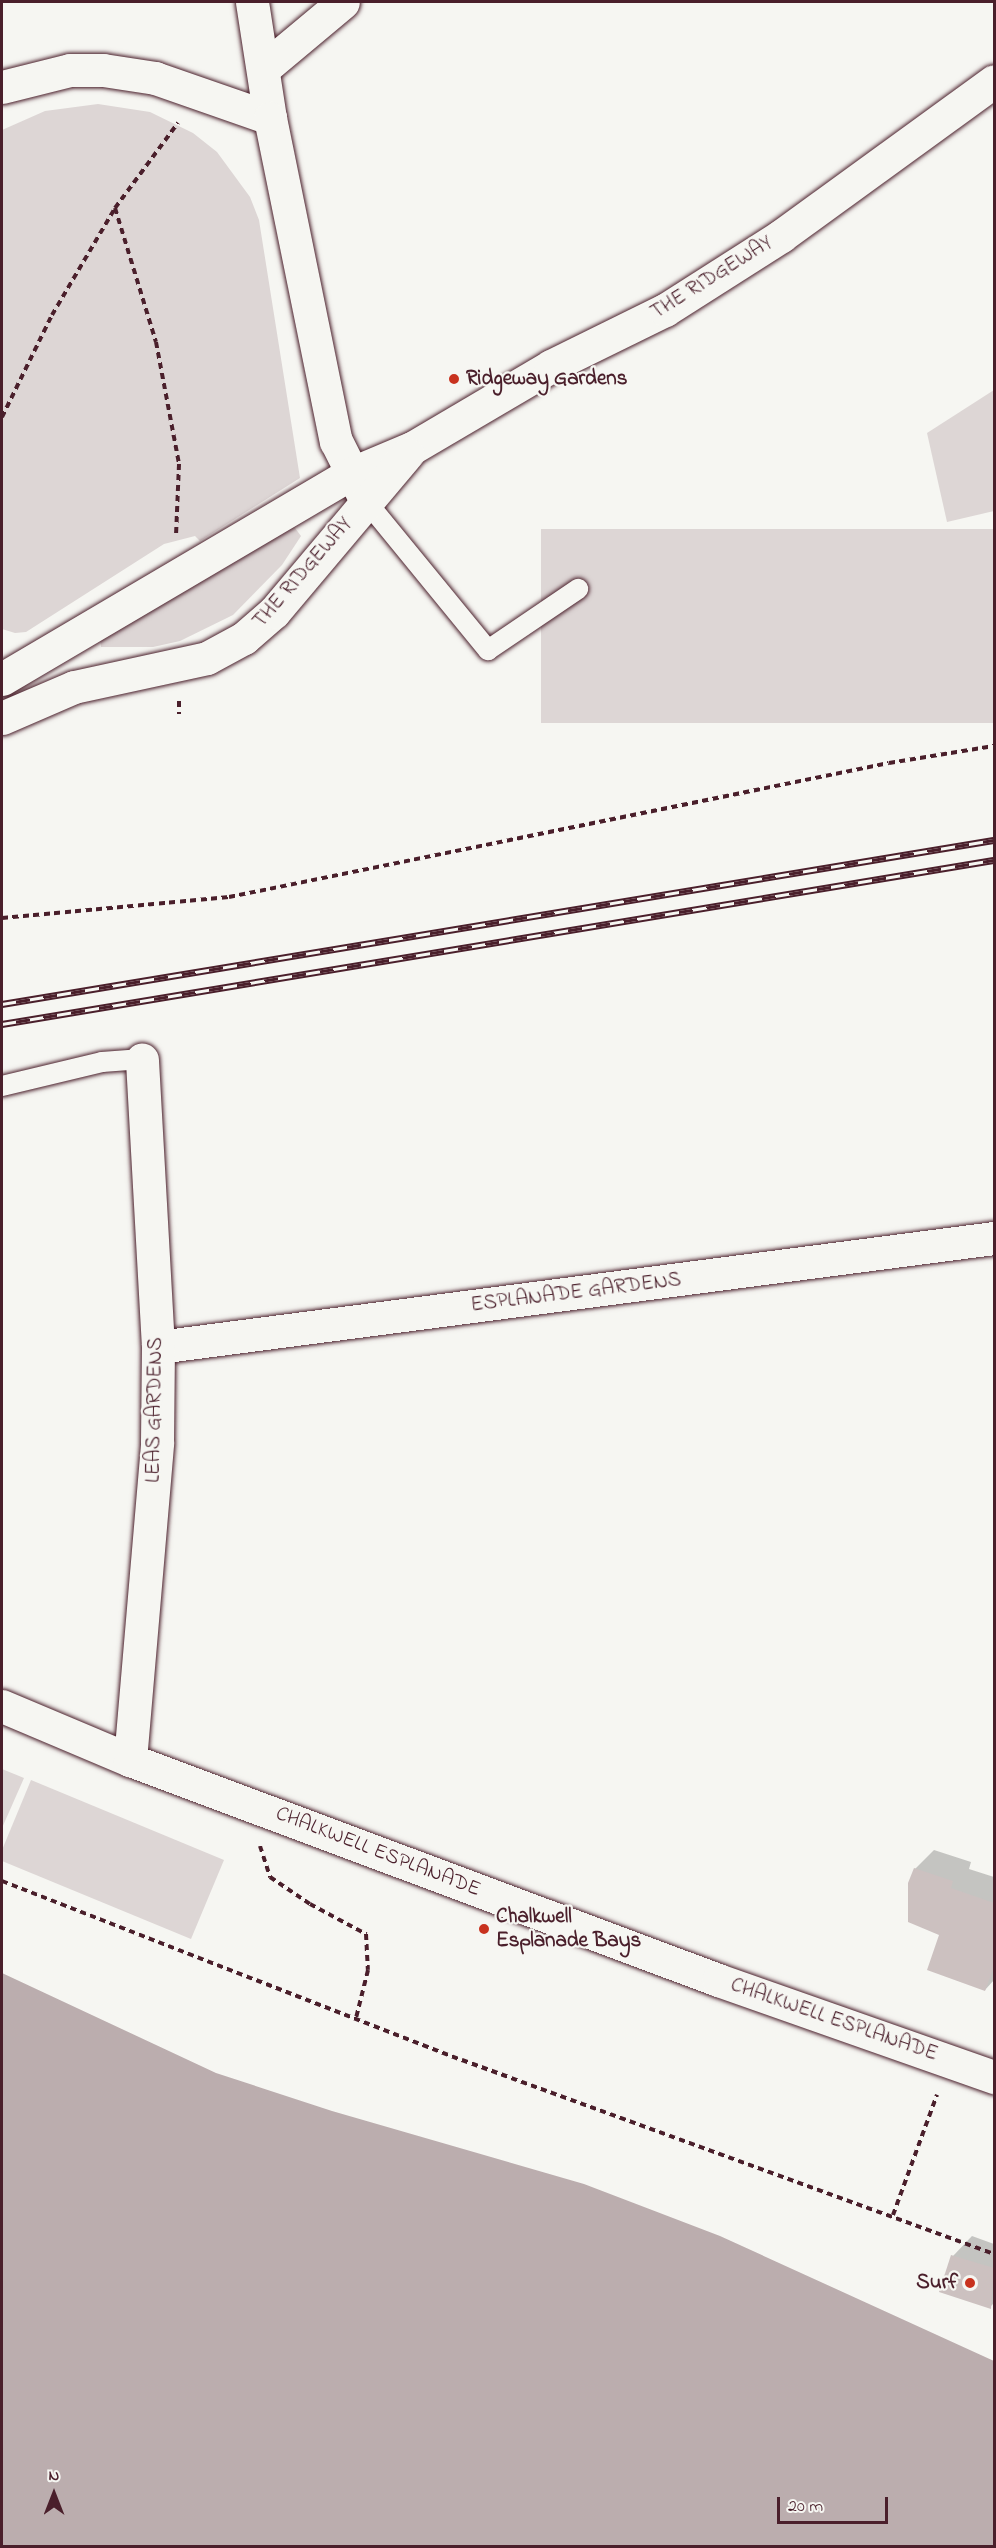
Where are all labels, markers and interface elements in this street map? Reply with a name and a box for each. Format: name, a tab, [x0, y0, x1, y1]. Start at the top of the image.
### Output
street label: THE RIDGEWAY	[646, 231, 778, 325]
place label: Ridgeway Gardens	[466, 366, 627, 392]
marker: Ridgeway Gardens	[447, 372, 461, 386]
street label: THE RIDGEWAY	[248, 512, 358, 634]
street label: ESPLANADE GARDENS	[469, 1268, 683, 1318]
street label: LEAS GARDENS	[141, 1337, 169, 1483]
street label: CHALKWELL ESPLANADE	[272, 1801, 484, 1903]
place label: Chalkwell Esplanade Bays	[496, 1904, 641, 1954]
marker: Chalkwell Esplanade Bays	[477, 1922, 491, 1936]
street label: CHALKWELL ESPLANADE	[727, 1973, 941, 2067]
place label: Surf	[916, 2270, 958, 2296]
marker: Surf	[963, 2276, 977, 2290]
north arrow	[24, 2464, 84, 2524]
text: N	[49, 2464, 59, 2488]
scale bar	[780, 2485, 891, 2523]
text: 20 m	[788, 2494, 823, 2520]

